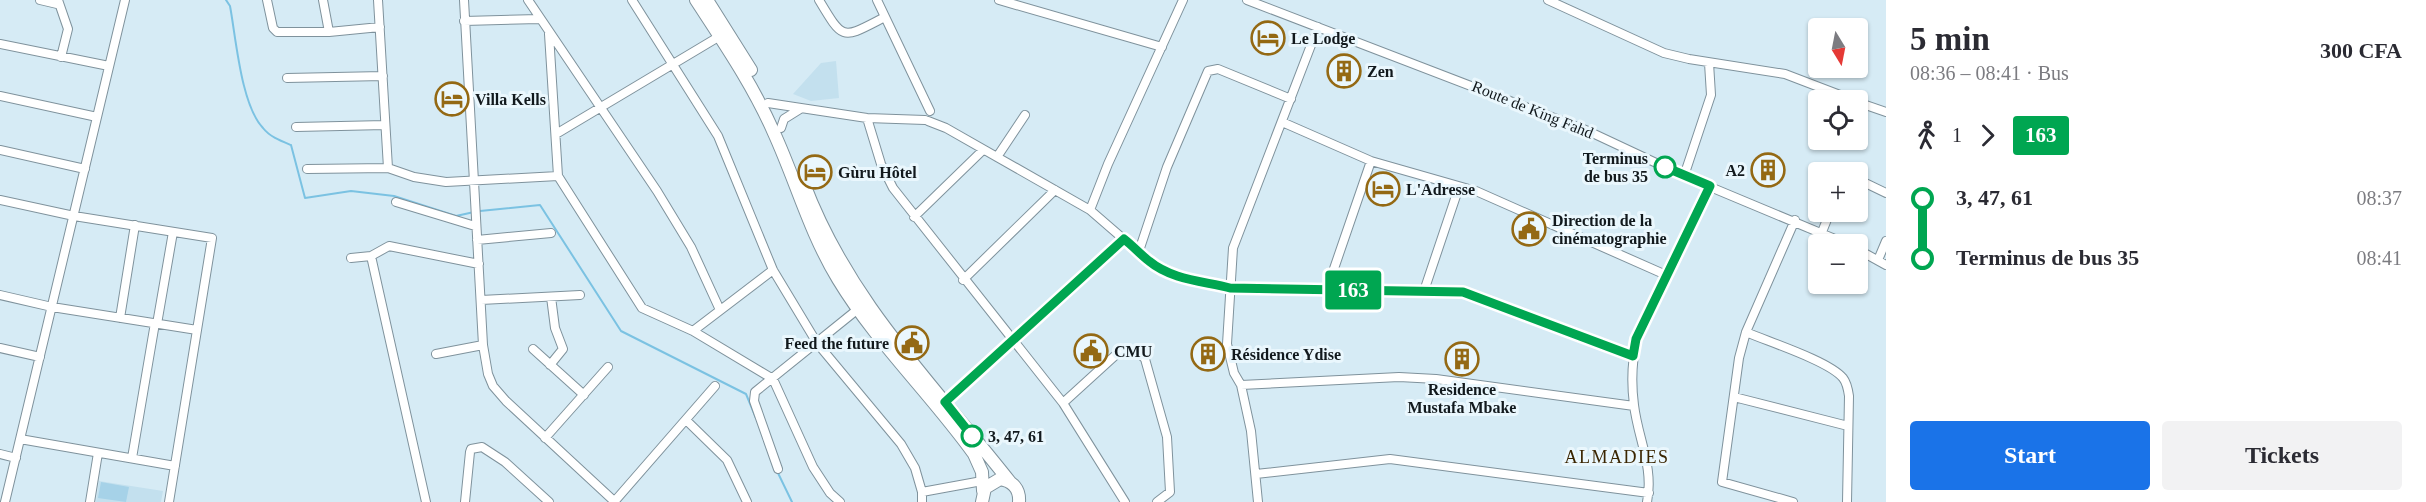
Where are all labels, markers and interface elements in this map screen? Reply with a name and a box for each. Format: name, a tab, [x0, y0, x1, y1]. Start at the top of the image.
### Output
north arrow	[1808, 18, 1868, 78]
map controls	[1808, 18, 1868, 294]
hotel icon: Le Lodge	[1250, 20, 1286, 56]
text: 5 min	[1910, 21, 1990, 57]
place label: Le Lodge	[1291, 30, 1355, 48]
text: 300 CFA	[2320, 38, 2402, 63]
building icon: Zen	[1326, 53, 1362, 89]
text: 08:36 – 08:41 · Bus	[1910, 62, 2069, 84]
place label: Zen	[1367, 63, 1394, 80]
street label: Route de King Fahd	[1469, 77, 1596, 142]
hotel icon: Villa Kells	[434, 81, 470, 117]
button: locate	[1808, 90, 1868, 150]
place label: Villa Kells	[475, 91, 546, 108]
icon: walk	[1910, 119, 1943, 152]
icon: forward	[1971, 119, 2004, 152]
text: 163	[2025, 123, 2057, 147]
text: 1	[1952, 124, 1962, 146]
place label: Terminus de bus 35	[1583, 150, 1648, 185]
building icon: A2	[1750, 152, 1786, 188]
hotel icon: Gùru Hôtel	[797, 154, 833, 190]
marker: Terminus de bus 35	[1654, 156, 1676, 178]
place label: A2	[1725, 162, 1745, 179]
button: +	[1808, 162, 1868, 222]
place label: Gùru Hôtel	[838, 164, 917, 181]
hotel icon: L'Adresse	[1365, 171, 1401, 207]
place label: L'Adresse	[1406, 181, 1475, 198]
text: 3, 47, 61	[1956, 185, 2033, 210]
text: 08:37	[2356, 187, 2402, 209]
public building icon: Direction de la cinématographie	[1511, 211, 1547, 247]
place label: Direction de la cinématographie	[1552, 212, 1667, 248]
button: −	[1808, 234, 1868, 294]
text: Terminus de bus 35	[1956, 245, 2139, 270]
text: 08:41	[2356, 247, 2402, 269]
line badge: 163	[1318, 270, 1388, 310]
text: 163	[1337, 278, 1369, 302]
public building icon: Feed the future	[894, 325, 930, 361]
public building icon: CMU	[1073, 333, 1109, 369]
place label: Feed the future	[784, 335, 889, 352]
building icon: Résidence Ydise	[1190, 336, 1226, 372]
building icon: Residence Mustafa Mbake	[1444, 341, 1480, 377]
place label: CMU	[1114, 343, 1153, 360]
place label: Résidence Ydise	[1231, 346, 1341, 363]
place label: Residence Mustafa Mbake	[1408, 381, 1516, 416]
button: Start	[1910, 421, 2150, 490]
button: Tickets	[2162, 421, 2402, 490]
marker: 3, 47, 61	[961, 425, 983, 447]
place label: 3, 47, 61	[988, 428, 1044, 445]
district label: ALMADIES	[1565, 447, 1670, 467]

